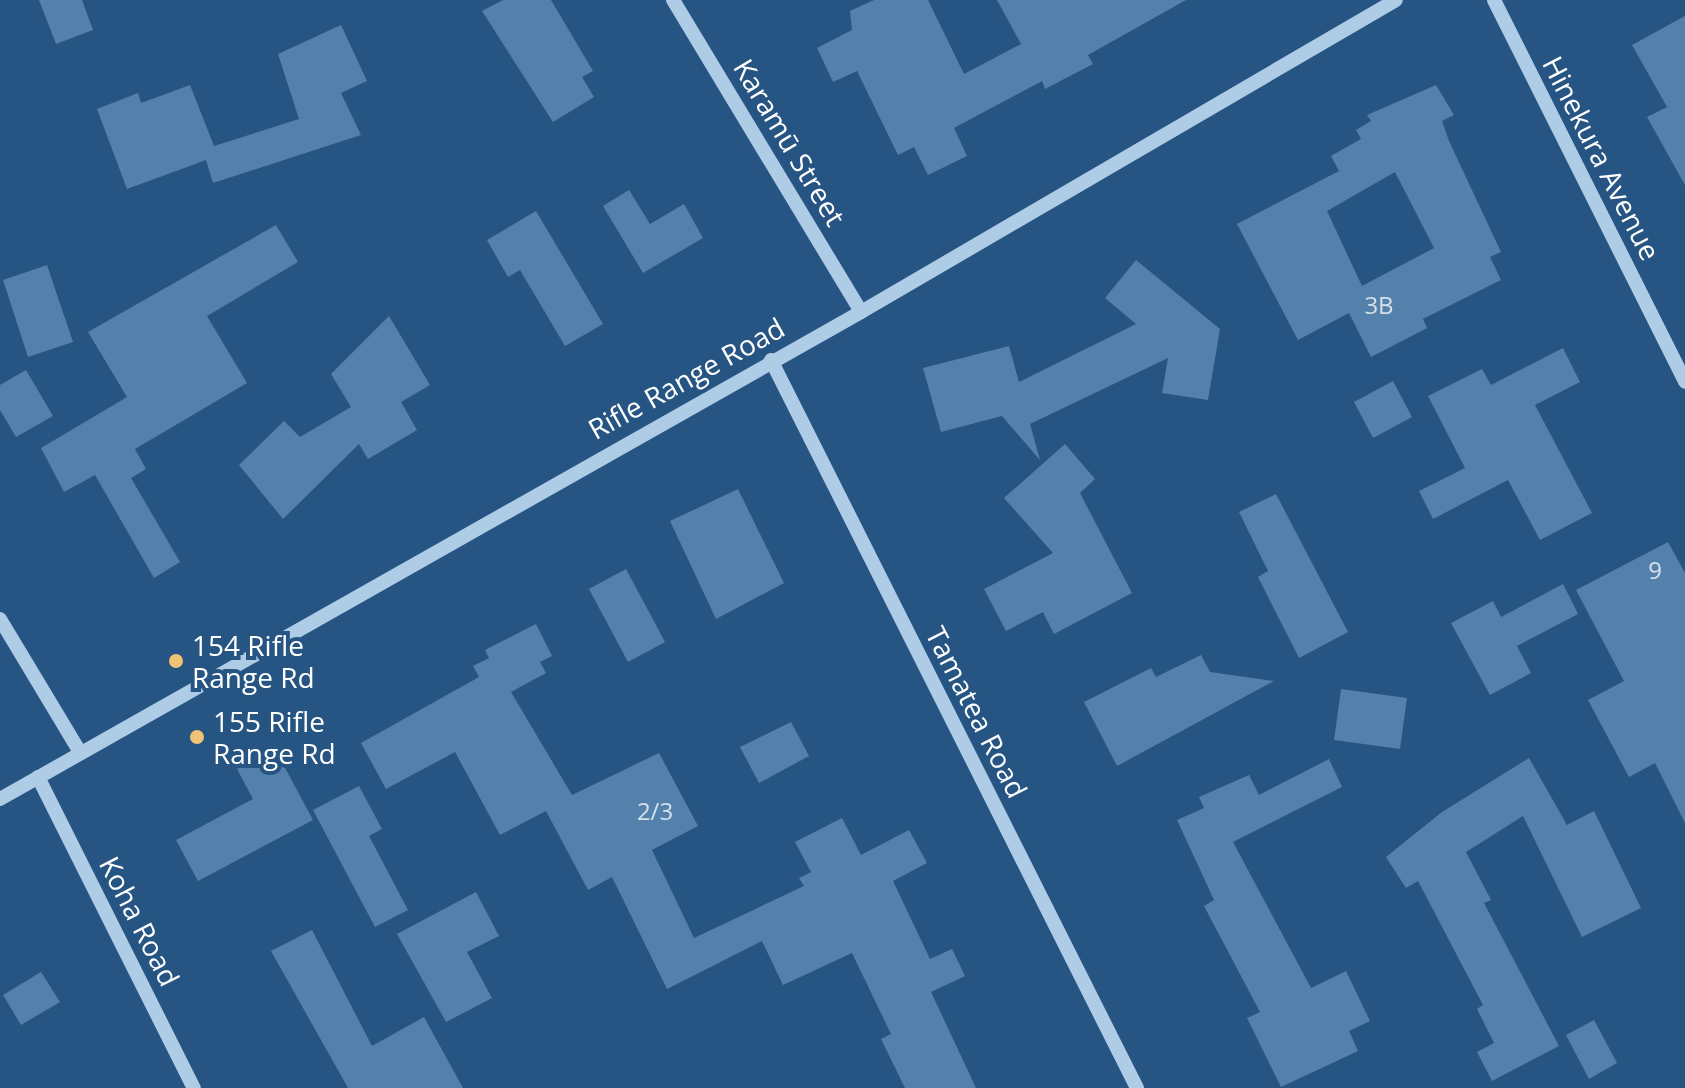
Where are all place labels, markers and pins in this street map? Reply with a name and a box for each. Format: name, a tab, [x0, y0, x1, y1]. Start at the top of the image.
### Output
place label: 154 Rifle Range Rd	[192, 628, 315, 694]
marker: 154 Rifle Range Rd	[167, 652, 185, 670]
place label: 155 Rifle Range Rd	[213, 704, 336, 770]
marker: 155 Rifle Range Rd	[188, 728, 206, 746]

